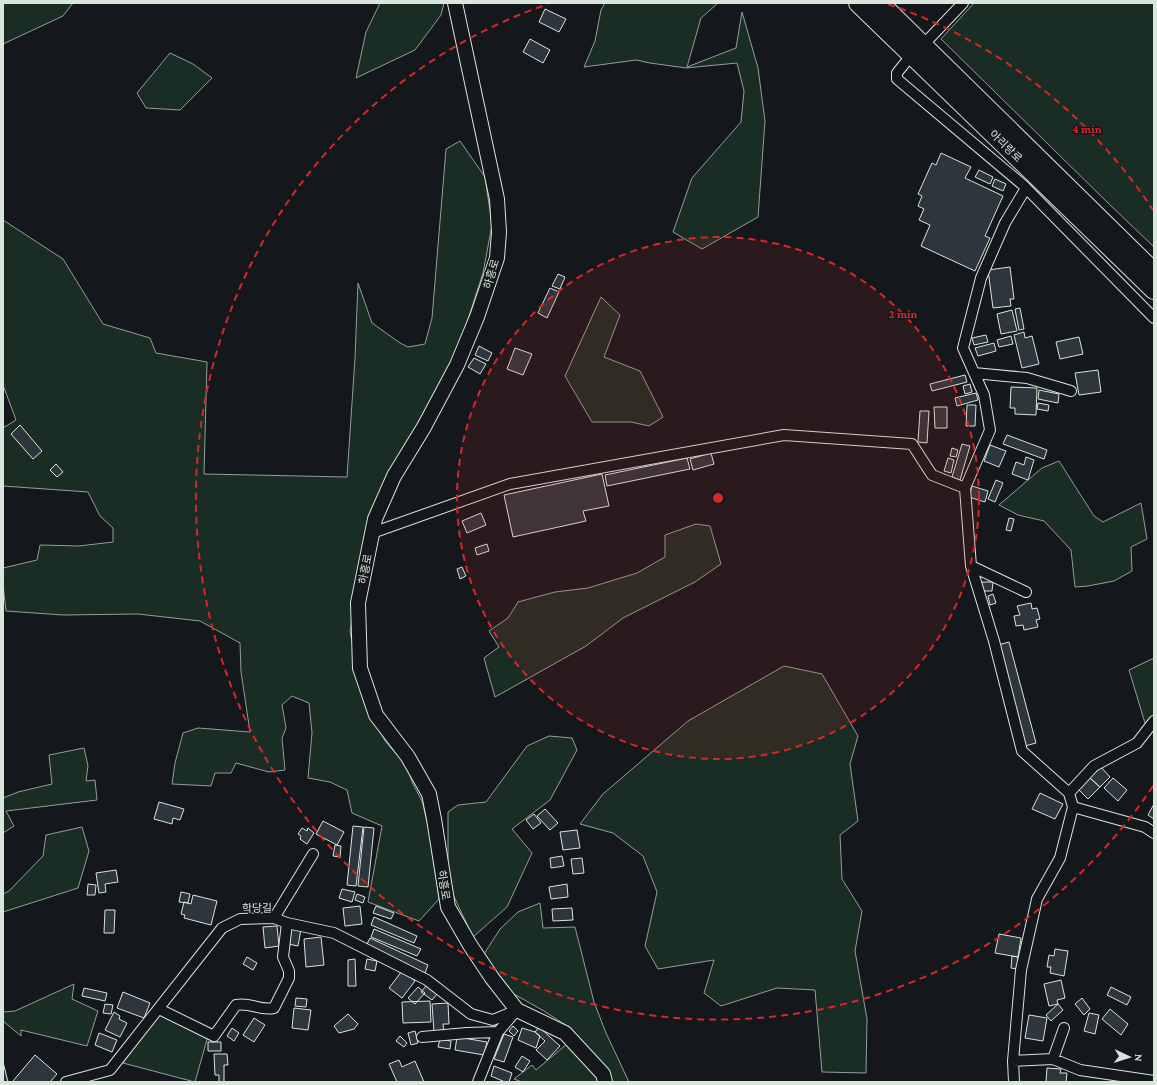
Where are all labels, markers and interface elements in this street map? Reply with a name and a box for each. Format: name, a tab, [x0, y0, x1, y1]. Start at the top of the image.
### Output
text: 4 min	[1072, 122, 1102, 136]
street label: 아리랑로	[987, 128, 1025, 164]
street label: 하흥로	[481, 258, 501, 290]
text: 2 min	[889, 307, 918, 321]
centre of rings	[711, 491, 725, 505]
street label: 하흥로	[356, 553, 374, 585]
street label: 하흥로	[436, 869, 452, 901]
street label: 학당길	[242, 902, 272, 914]
north arrow	[1109, 1037, 1149, 1077]
text: N	[1133, 1054, 1145, 1062]

